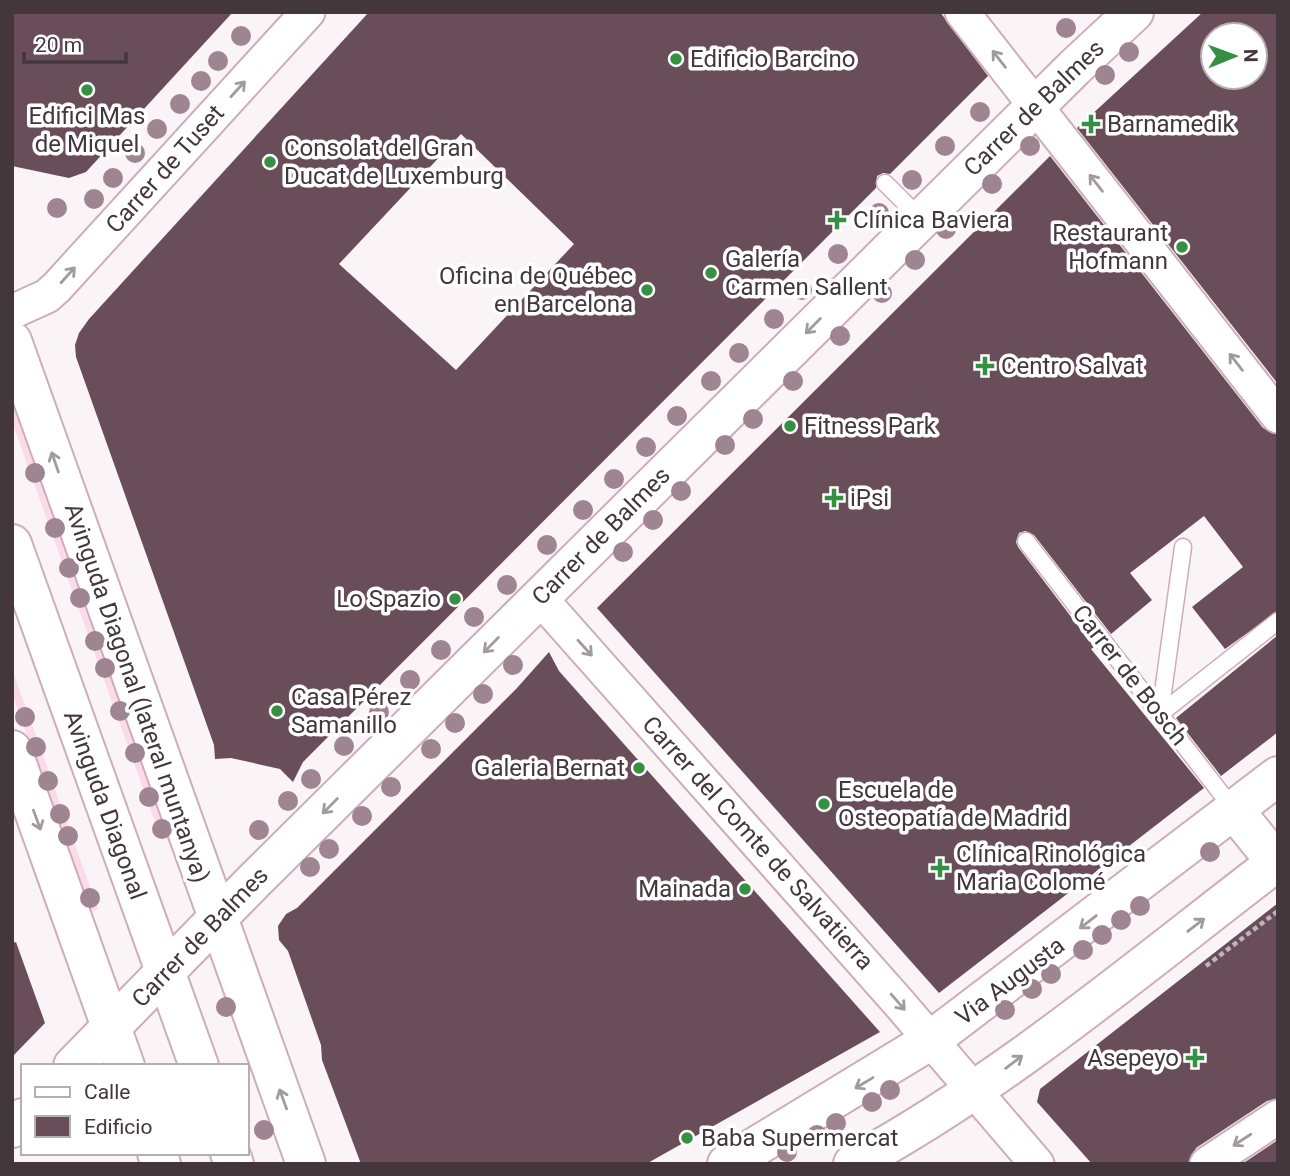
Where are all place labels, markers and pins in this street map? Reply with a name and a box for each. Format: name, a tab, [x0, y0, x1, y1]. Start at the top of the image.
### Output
place label: Edificio Barcino	[690, 45, 855, 73]
marker: Edificio Barcino	[668, 51, 684, 67]
marker: Edifici Mas de Miquel	[79, 82, 95, 98]
place label: Edifici Mas de Miquel	[29, 102, 145, 158]
place label: Barnamedik	[1107, 110, 1236, 138]
marker: Barnamedik	[1081, 114, 1101, 134]
place label: Consolat del Gran Ducat de Luxemburg	[284, 134, 504, 190]
marker: Consolat del Gran Ducat de Luxemburg	[262, 154, 278, 170]
place label: Clínica Baviera	[853, 206, 1010, 234]
marker: Clínica Baviera	[827, 210, 847, 230]
place label: Restaurant Hofmann	[1052, 219, 1168, 275]
marker: Restaurant Hofmann	[1174, 239, 1190, 255]
place label: Galería Carmen Sallent	[725, 245, 888, 301]
place label: Oficina de Québec en Barcelona	[439, 262, 633, 318]
marker: Galería Carmen Sallent	[703, 265, 719, 281]
marker: Oficina de Québec en Barcelona	[639, 282, 655, 298]
place label: Centro Salvat	[1001, 352, 1144, 380]
marker: Centro Salvat	[975, 356, 995, 376]
place label: Fitness Park	[804, 412, 937, 440]
marker: Fitness Park	[782, 418, 798, 434]
place label: iPsi	[850, 484, 889, 512]
marker: iPsi	[824, 488, 844, 508]
place label: Lo Spazio	[336, 585, 441, 613]
marker: Lo Spazio	[447, 591, 463, 607]
place label: Casa Pérez Samanillo	[291, 683, 411, 739]
marker: Casa Pérez Samanillo	[269, 703, 285, 719]
place label: Galeria Bernat	[474, 754, 625, 782]
marker: Galeria Bernat	[631, 760, 647, 776]
place label: Escuela de Osteopatía de Madrid	[838, 776, 1068, 832]
marker: Escuela de Osteopatía de Madrid	[816, 796, 832, 812]
place label: Clínica Rinológica Maria Colomé	[956, 840, 1146, 896]
marker: Clínica Rinológica Maria Colomé	[930, 858, 950, 878]
place label: Mainada	[638, 875, 731, 903]
marker: Mainada	[737, 881, 753, 897]
place label: Asepeyo	[1087, 1044, 1179, 1072]
marker: Asepeyo	[1185, 1048, 1205, 1068]
place label: Baba Supermercat	[701, 1124, 899, 1152]
marker: Baba Supermercat	[679, 1130, 695, 1146]

